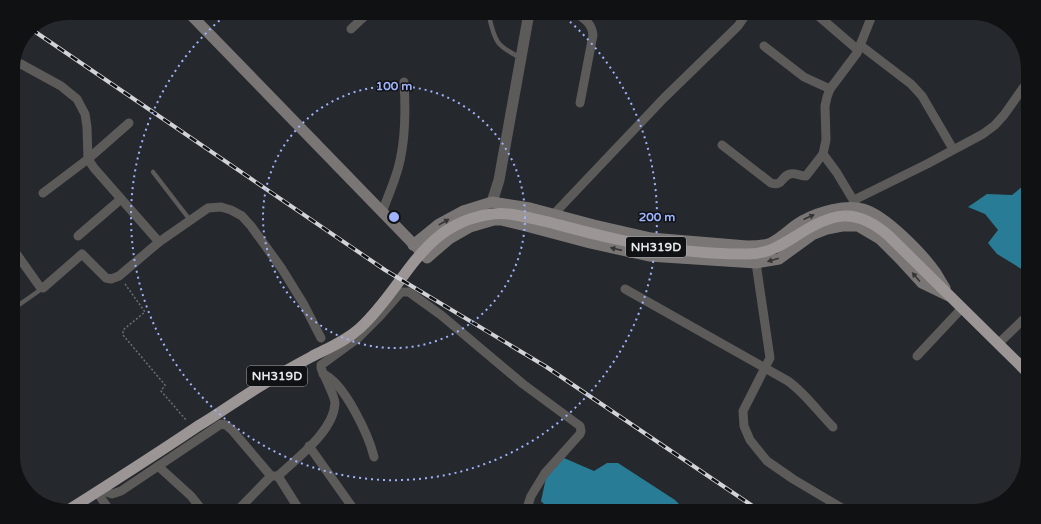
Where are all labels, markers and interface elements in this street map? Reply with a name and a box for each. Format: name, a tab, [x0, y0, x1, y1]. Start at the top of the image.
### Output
text: 100 m	[376, 79, 412, 93]
centre of rings	[387, 210, 401, 224]
text: 200 m	[639, 210, 675, 224]
one-way arrow	[804, 214, 816, 220]
one-way arrow	[438, 218, 450, 225]
road number: NH319D	[626, 237, 686, 257]
one-way arrow	[610, 245, 623, 251]
one-way arrow	[767, 257, 779, 263]
one-way arrow	[911, 271, 920, 282]
road number: NH319D	[247, 366, 307, 386]

